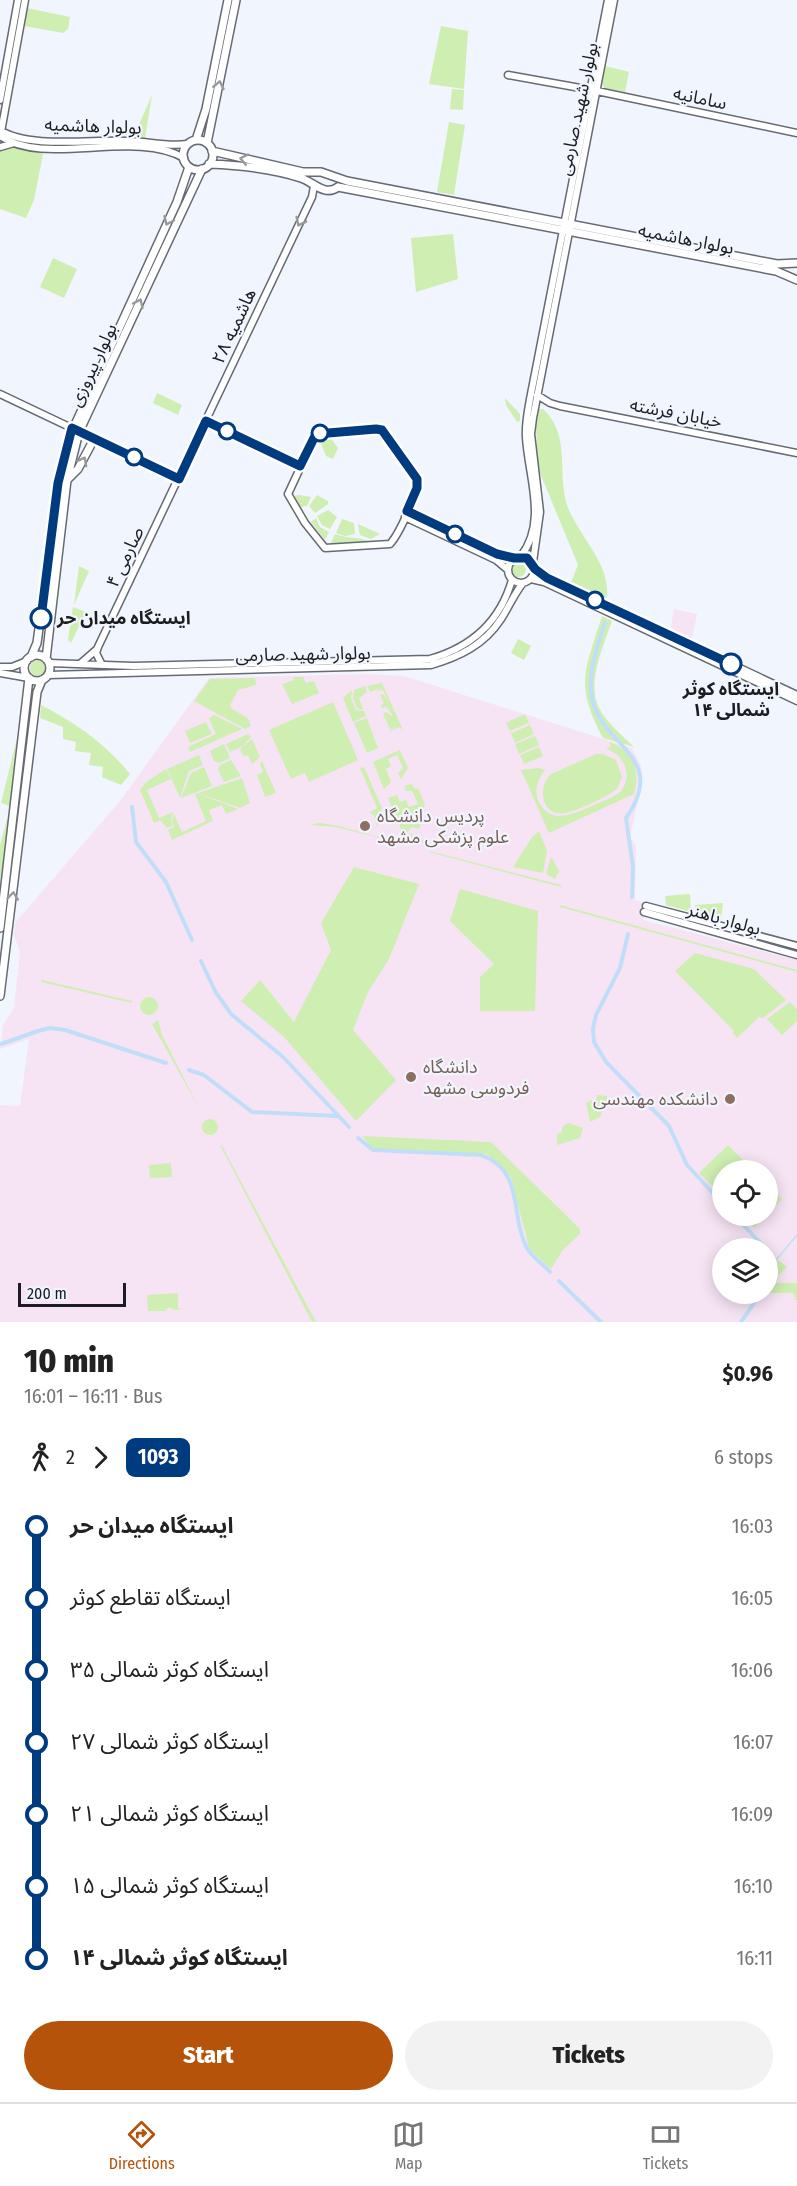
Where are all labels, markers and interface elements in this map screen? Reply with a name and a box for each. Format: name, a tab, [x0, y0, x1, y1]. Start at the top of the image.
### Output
street label: بولوار شهید صارمی	[553, 40, 603, 178]
one-way arrow	[212, 81, 225, 91]
street label: سامانیه	[671, 82, 729, 114]
street label: بولوار هاشمیه	[44, 113, 142, 139]
one-way arrow	[239, 153, 249, 166]
one-way arrow	[164, 214, 176, 225]
one-way arrow	[295, 216, 307, 227]
street label: بولوار هاشمیه	[636, 219, 736, 259]
street label: هاشمیه ۲۸	[207, 285, 261, 367]
one-way arrow	[131, 298, 143, 309]
street label: بولوار پیروزی	[64, 320, 122, 410]
street label: خیابان فرشته	[628, 393, 724, 433]
unlabelled marker	[218, 422, 236, 440]
unlabelled marker	[311, 424, 329, 442]
unlabelled marker	[125, 448, 143, 466]
one-way arrow	[76, 457, 87, 467]
street label: صارمی ۴	[101, 523, 149, 591]
unlabelled marker	[446, 525, 464, 543]
unlabelled marker	[586, 591, 604, 609]
marker: ایستگاه میدان حر	[30, 607, 52, 629]
place label: ایستگاه میدان حر	[56, 607, 191, 629]
street label: بولوار شهید صارمی	[235, 642, 371, 666]
marker: ایستگاه کوثر شمالی ۱۴	[720, 653, 742, 675]
place label: ایستگاه کوثر شمالی ۱۴	[682, 678, 779, 721]
place label: پردیس دانشگاه علوم پزشکی مشهد	[377, 805, 509, 851]
marker: پردیس دانشگاه علوم پزشکی مشهد	[358, 819, 372, 833]
one-way arrow	[6, 892, 18, 901]
street label: بولوار باهنر	[684, 898, 763, 940]
place label: دانشگاه فردوسی مشهد	[423, 1056, 529, 1099]
marker: دانشگاه فردوسی مشهد	[404, 1070, 418, 1084]
place label: دانشکده مهندسی	[593, 1088, 718, 1110]
marker: دانشکده مهندسی	[723, 1092, 737, 1106]
map controls	[712, 1160, 778, 1304]
button: locate	[712, 1160, 778, 1226]
button: layers	[712, 1238, 778, 1304]
scale bar	[18, 1280, 126, 1308]
text: 200 m	[27, 1284, 67, 1303]
text: 10 min	[24, 1341, 114, 1381]
text: $0.96	[723, 1360, 773, 1387]
text: 16:01 – 16:11 · Bus	[24, 1384, 163, 1408]
icon: walk	[24, 1441, 57, 1474]
icon: forward	[84, 1441, 117, 1474]
text: 1093	[138, 1444, 178, 1470]
text: 2	[66, 1445, 75, 1469]
text: 6 stops	[714, 1445, 773, 1469]
text: ایستگاه میدان حر	[70, 1512, 233, 1539]
text: 16:03	[732, 1514, 773, 1538]
text: ایستگاه تقاطع کوثر	[70, 1584, 231, 1611]
text: 16:05	[731, 1586, 773, 1610]
text: ایستگاه کوثر شمالی ۳۵	[70, 1656, 269, 1683]
text: 16:06	[731, 1658, 773, 1682]
text: ایستگاه کوثر شمالی ۲۷	[70, 1728, 269, 1755]
text: 16:07	[733, 1730, 773, 1754]
text: ایستگاه کوثر شمالی ۲۱	[70, 1800, 269, 1827]
text: 16:09	[731, 1802, 773, 1826]
text: ایستگاه کوثر شمالی ۱۵	[70, 1872, 269, 1899]
text: 16:10	[734, 1874, 773, 1898]
text: ایستگاه کوثر شمالی ۱۴	[70, 1944, 288, 1971]
text: 16:11	[737, 1946, 773, 1970]
button: Start	[24, 2021, 393, 2090]
button: Tickets	[405, 2021, 773, 2090]
tab: Directions	[109, 2118, 175, 2173]
tab: Map	[392, 2118, 425, 2173]
tab: Tickets	[643, 2118, 688, 2173]

